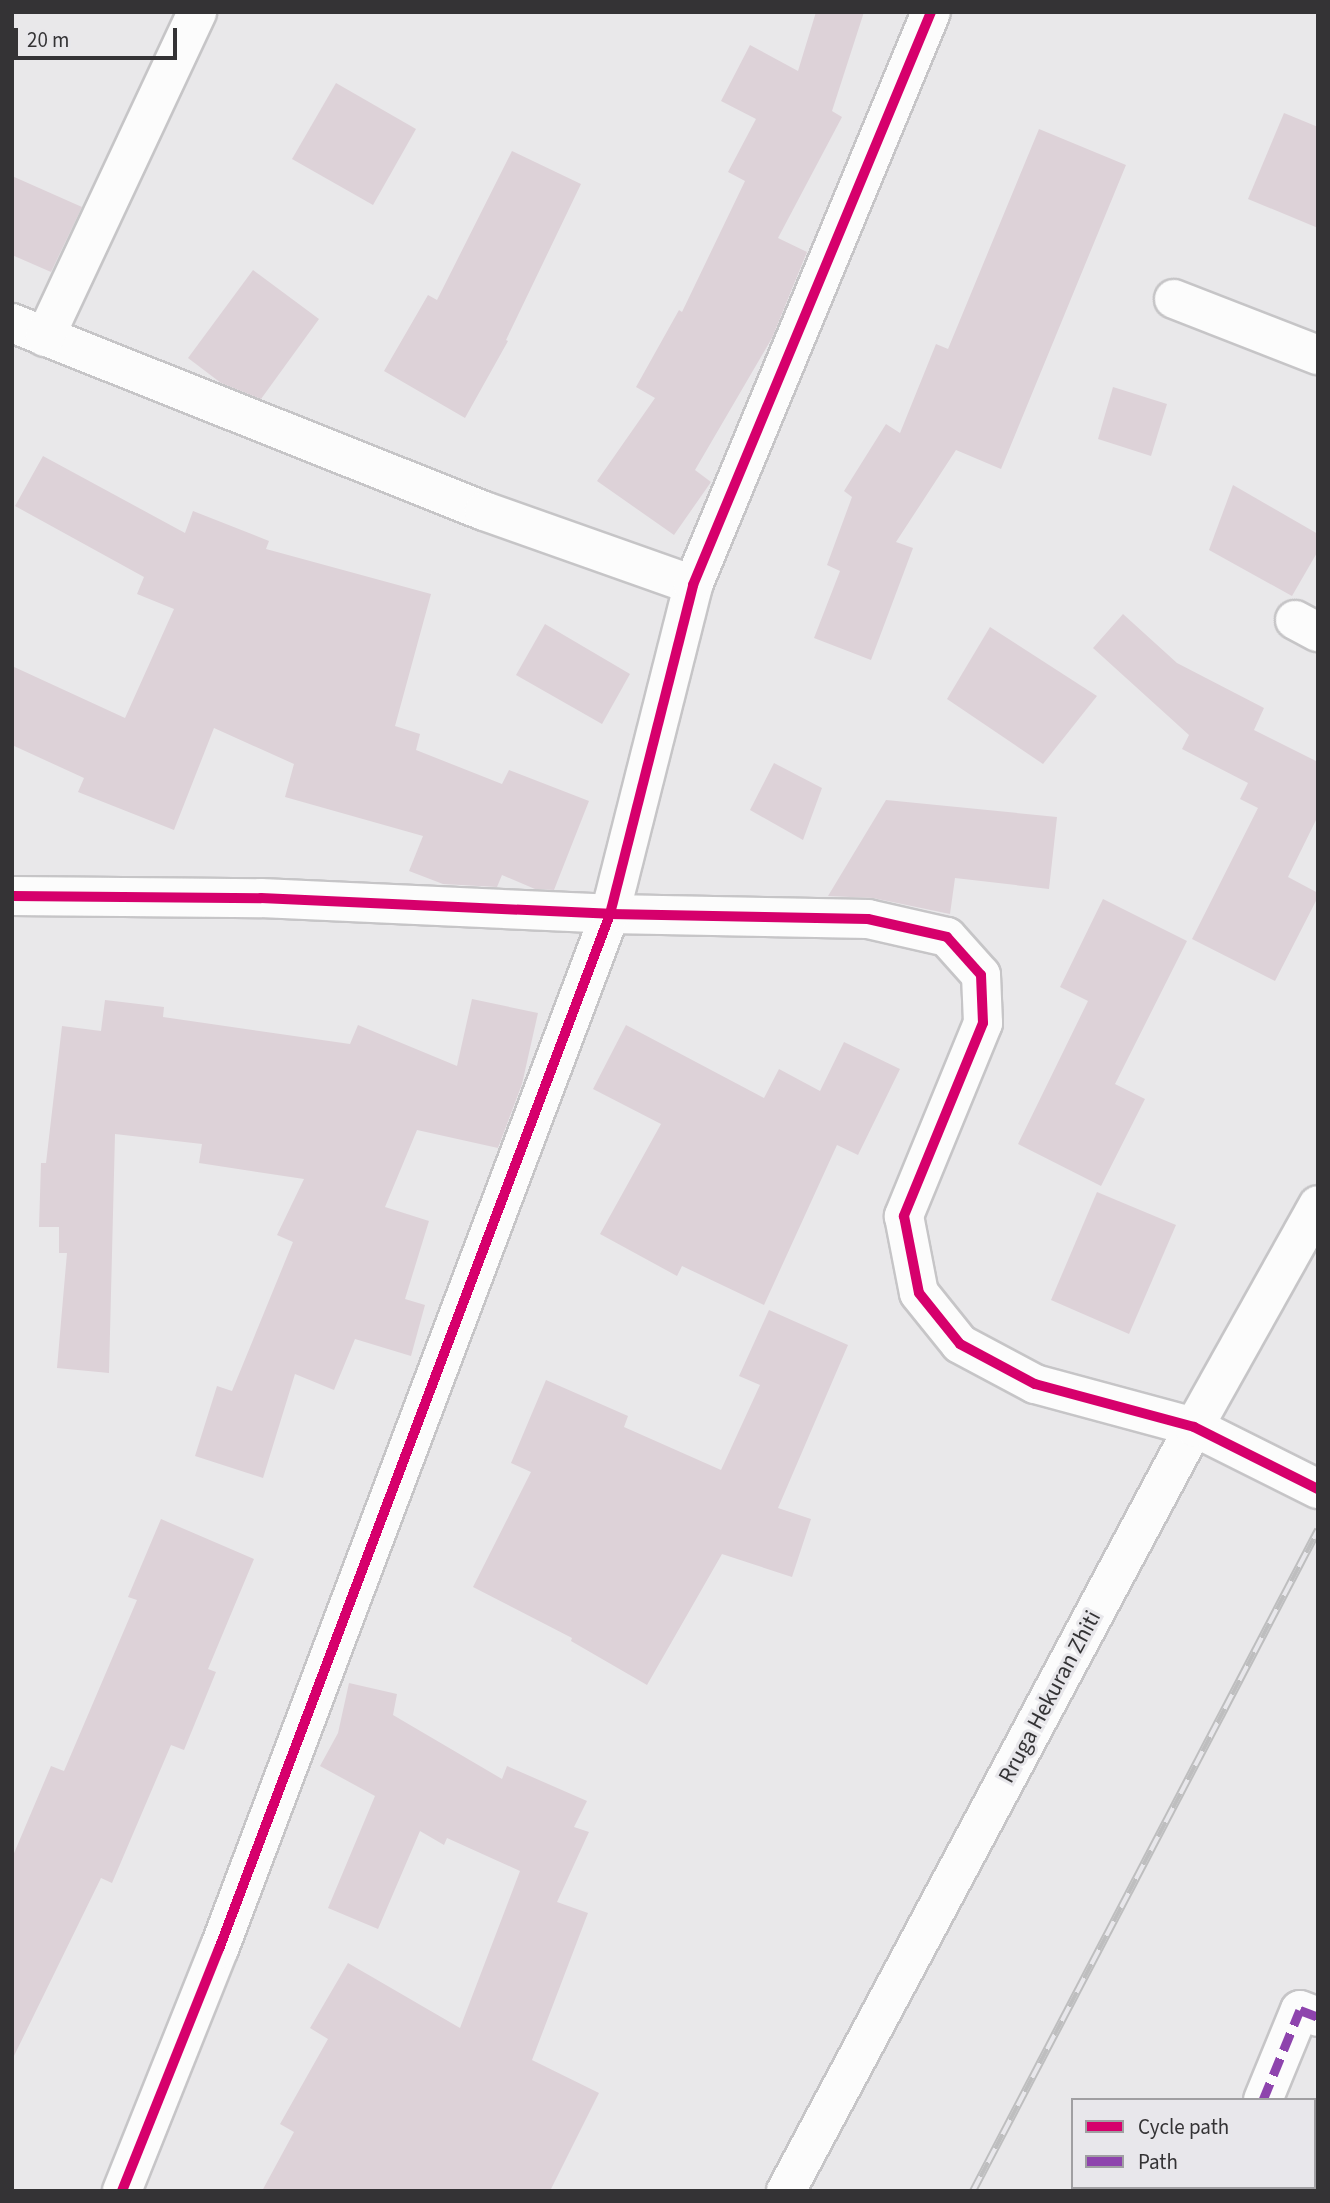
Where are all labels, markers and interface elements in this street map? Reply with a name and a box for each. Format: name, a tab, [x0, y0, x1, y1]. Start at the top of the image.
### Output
scale bar	[18, 14, 180, 58]
text: 20 m	[27, 25, 69, 55]
street label: Rruga Hekuran Zhiti	[993, 1606, 1107, 1788]
legend	[1071, 2098, 1316, 2189]
text: Cycle path	[1138, 2112, 1229, 2142]
text: Path	[1138, 2147, 1178, 2177]

